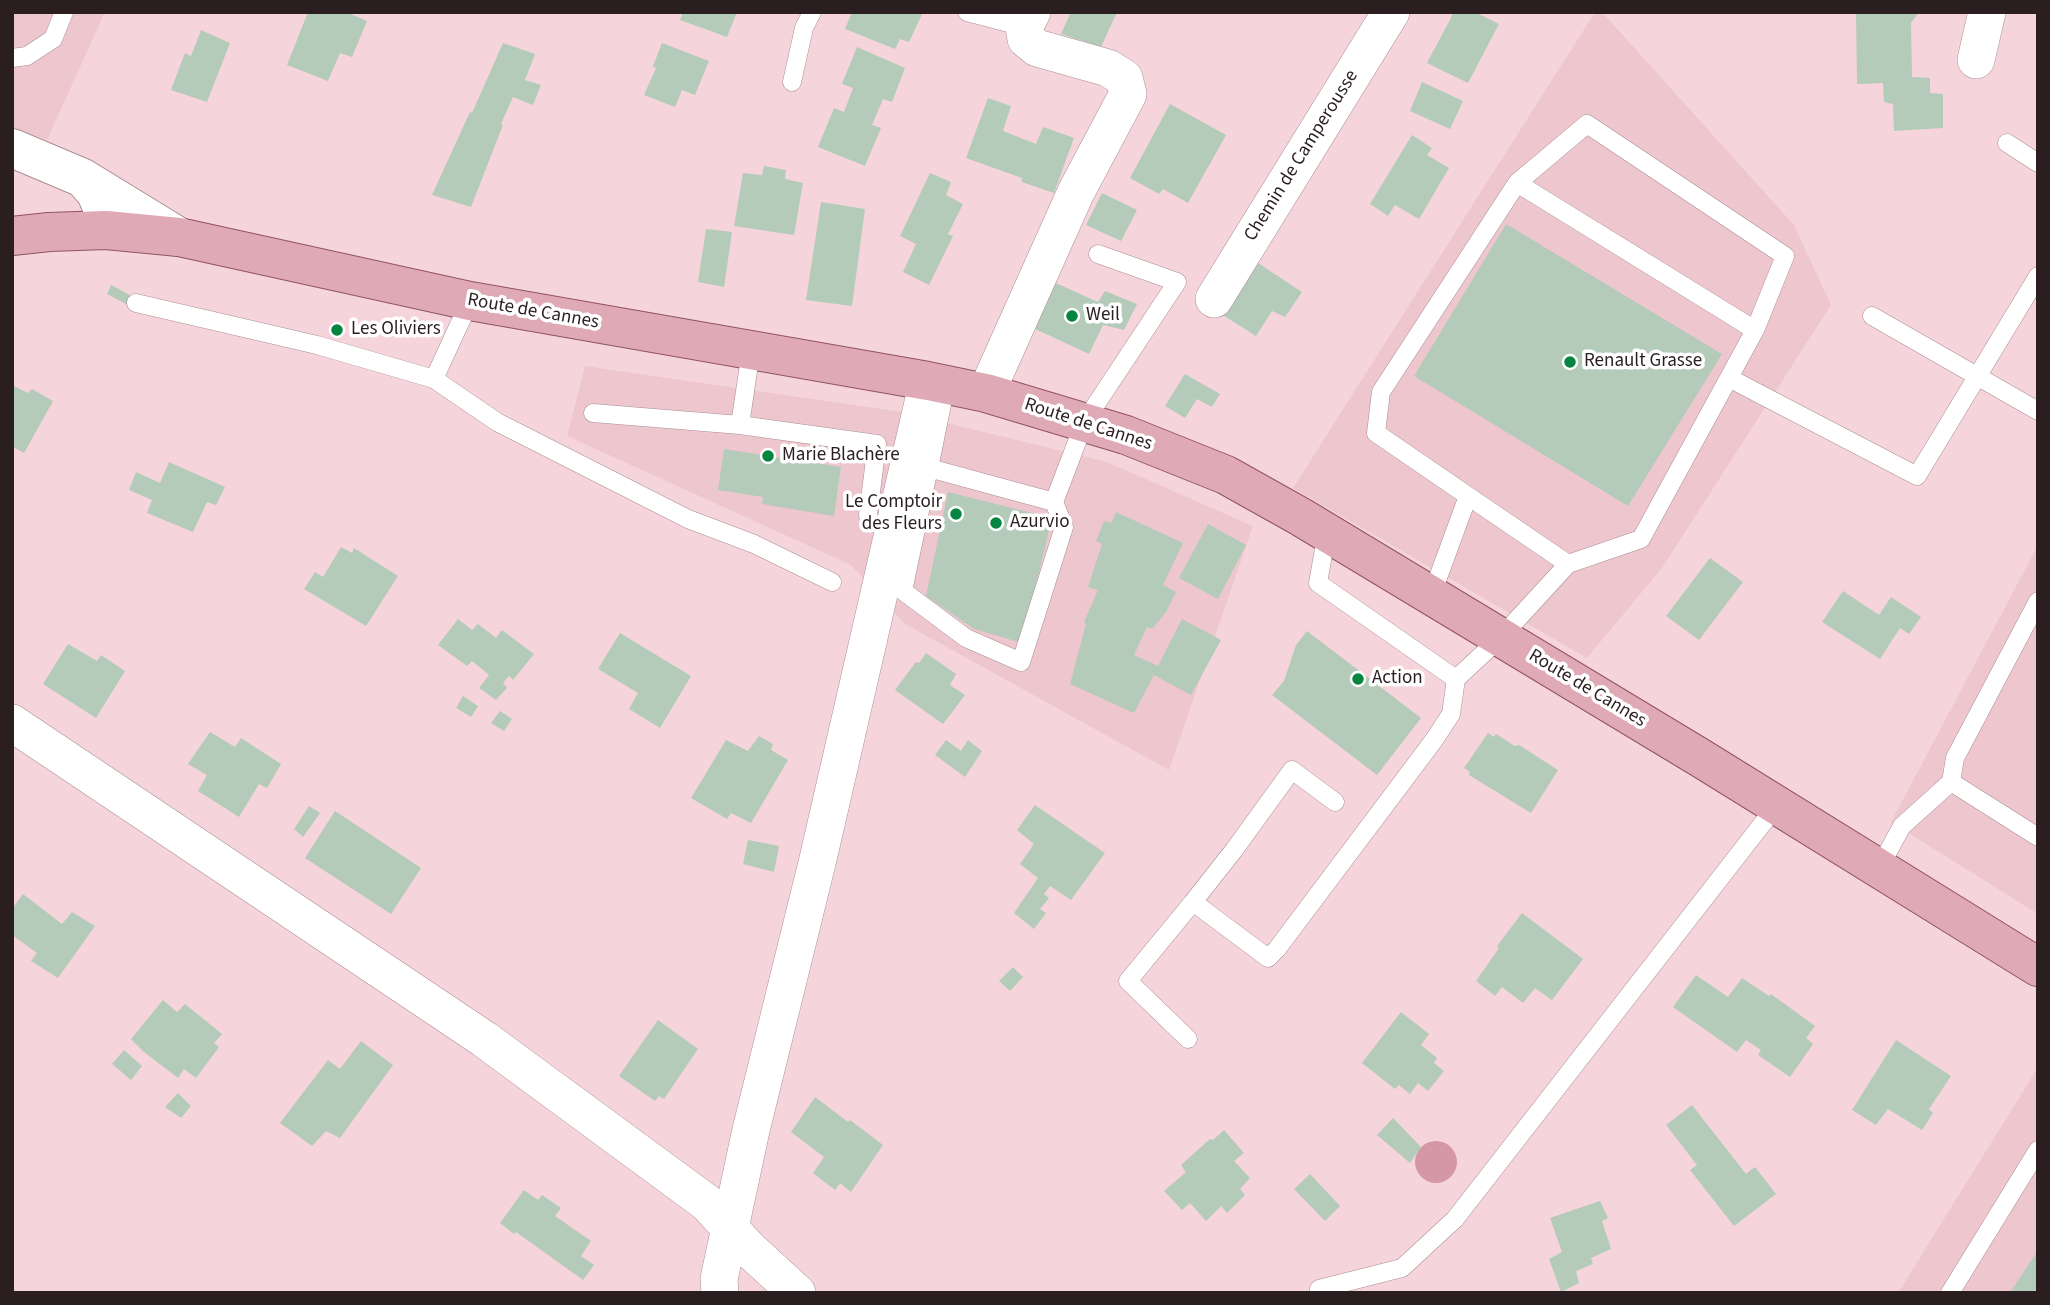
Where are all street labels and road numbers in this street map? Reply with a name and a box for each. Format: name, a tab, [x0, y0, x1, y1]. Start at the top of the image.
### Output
street label: Chemin de Camperousse	[1240, 66, 1364, 246]
street label: Route de Cannes	[466, 289, 600, 335]
street label: Route de Cannes	[1021, 394, 1155, 456]
street label: Route de Cannes	[1524, 645, 1650, 733]

